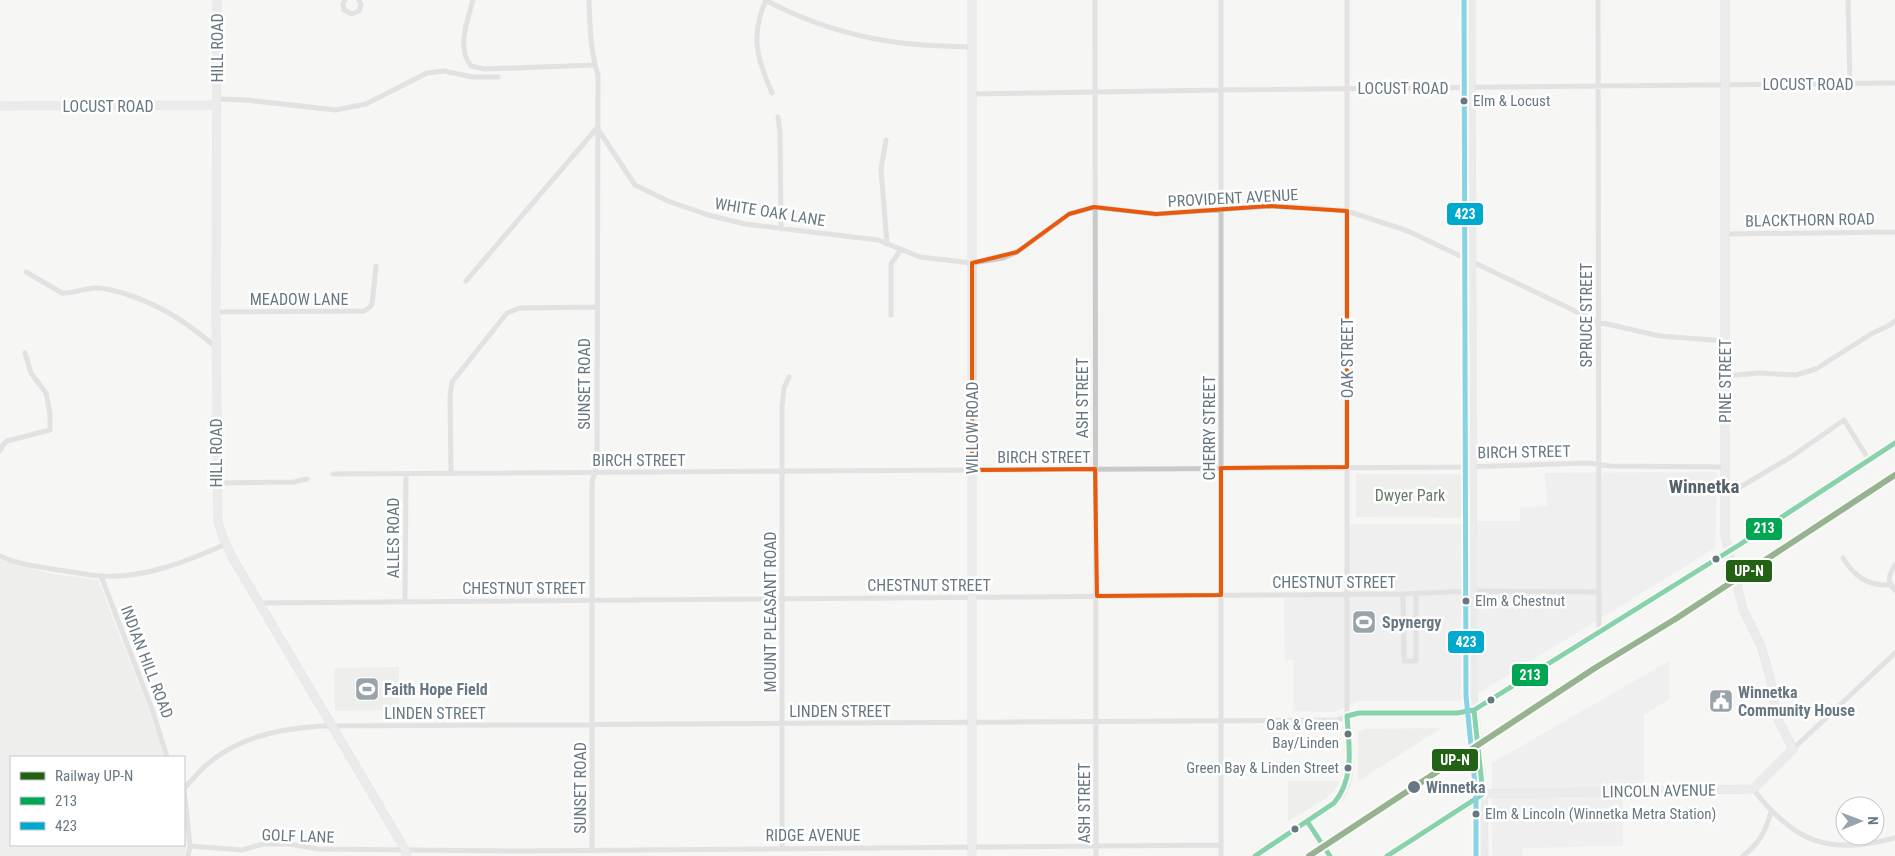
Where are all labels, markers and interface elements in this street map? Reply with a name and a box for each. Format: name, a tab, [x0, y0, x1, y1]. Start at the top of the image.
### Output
street label: HILL ROAD	[208, 13, 227, 83]
street label: LOCUST ROAD	[1762, 75, 1854, 94]
street label: LOCUST ROAD	[1357, 79, 1449, 98]
place label: Elm & Locust	[1473, 92, 1550, 110]
marker: Elm & Locust	[1459, 96, 1469, 106]
street label: LOCUST ROAD	[62, 97, 154, 116]
street label: PROVIDENT AVENUE	[1167, 185, 1299, 211]
street label: WHITE OAK LANE	[713, 194, 827, 230]
line badge: 423	[1446, 202, 1484, 226]
text: 423	[1454, 206, 1476, 222]
street label: BLACKTHORN ROAD	[1745, 209, 1875, 231]
street label: SPRUCE STREET	[1577, 263, 1596, 367]
street label: MEADOW LANE	[250, 290, 348, 309]
street label: OAK STREET	[1338, 318, 1357, 398]
street label: SUNSET ROAD	[575, 338, 594, 430]
street label: PINE STREET	[1716, 339, 1735, 423]
street label: ASH STREET	[1073, 358, 1092, 438]
street label: CHERRY STREET	[1200, 375, 1219, 481]
street label: WILLOW ROAD	[963, 382, 982, 474]
street label: HILL ROAD	[207, 418, 226, 488]
street label: BIRCH STREET	[1477, 442, 1571, 462]
street label: BIRCH STREET	[997, 448, 1091, 467]
street label: BIRCH STREET	[592, 451, 686, 470]
district label: Winnetka	[1669, 475, 1739, 498]
park label: Dwyer Park	[1375, 486, 1446, 505]
street label: ALLES ROAD	[384, 498, 403, 578]
line badge: 213	[1745, 517, 1783, 541]
text: 213	[1753, 520, 1775, 536]
street label: MOUNT PLEASANT ROAD	[761, 532, 780, 692]
unlabelled marker	[1711, 554, 1721, 564]
line badge: UP-N	[1725, 559, 1773, 583]
text: UP-N	[1734, 563, 1764, 579]
street label: CHESTNUT STREET	[1272, 573, 1396, 592]
street label: CHESTNUT STREET	[867, 576, 991, 595]
street label: CHESTNUT STREET	[462, 579, 586, 598]
place label: Elm & Chestnut	[1475, 592, 1565, 610]
marker: Elm & Chestnut	[1461, 596, 1471, 606]
street label: INDIAN HILL ROAD	[117, 603, 177, 721]
sports icon: Spynergy	[1351, 609, 1377, 635]
place label: Spynergy	[1382, 613, 1441, 632]
line badge: 423	[1447, 630, 1485, 654]
text: 423	[1455, 634, 1477, 650]
line badge: 213	[1511, 663, 1549, 687]
text: 213	[1519, 667, 1541, 683]
sports icon: Faith Hope Field	[354, 676, 380, 702]
place label: Faith Hope Field	[384, 680, 488, 699]
place label: Winnetka Community House	[1738, 683, 1855, 720]
public building icon: Winnetka Community House	[1708, 688, 1734, 714]
unlabelled marker	[1486, 695, 1496, 705]
street label: LINDEN STREET	[789, 702, 891, 721]
street label: LINDEN STREET	[384, 704, 486, 723]
place label: Oak & Green Bay/Linden	[1266, 716, 1339, 752]
marker: Oak & Green Bay/Linden	[1343, 729, 1353, 739]
street label: SUNSET ROAD	[571, 742, 590, 834]
line badge: UP-N	[1431, 748, 1479, 772]
text: UP-N	[1440, 752, 1470, 768]
legend	[10, 756, 185, 846]
place label: Green Bay & Linden Street	[1186, 759, 1339, 777]
street label: ASH STREET	[1075, 763, 1094, 843]
marker: Green Bay & Linden Street	[1343, 763, 1353, 773]
text: Railway UP-N	[55, 767, 133, 785]
place label: Winnetka	[1426, 778, 1486, 797]
marker: Winnetka	[1406, 779, 1422, 795]
street label: LINCOLN AVENUE	[1602, 781, 1716, 801]
text: 213	[55, 792, 77, 810]
north arrow	[1835, 796, 1885, 846]
place label: Elm & Lincoln (Winnetka Metra Station)	[1485, 805, 1716, 823]
marker: Elm & Lincoln (Winnetka Metra Station)	[1471, 809, 1481, 819]
text: N	[1865, 816, 1881, 825]
text: 423	[55, 817, 77, 835]
unlabelled marker	[1290, 824, 1300, 834]
street label: GOLF LANE	[261, 825, 335, 847]
street label: RIDGE AVENUE	[765, 826, 861, 845]

